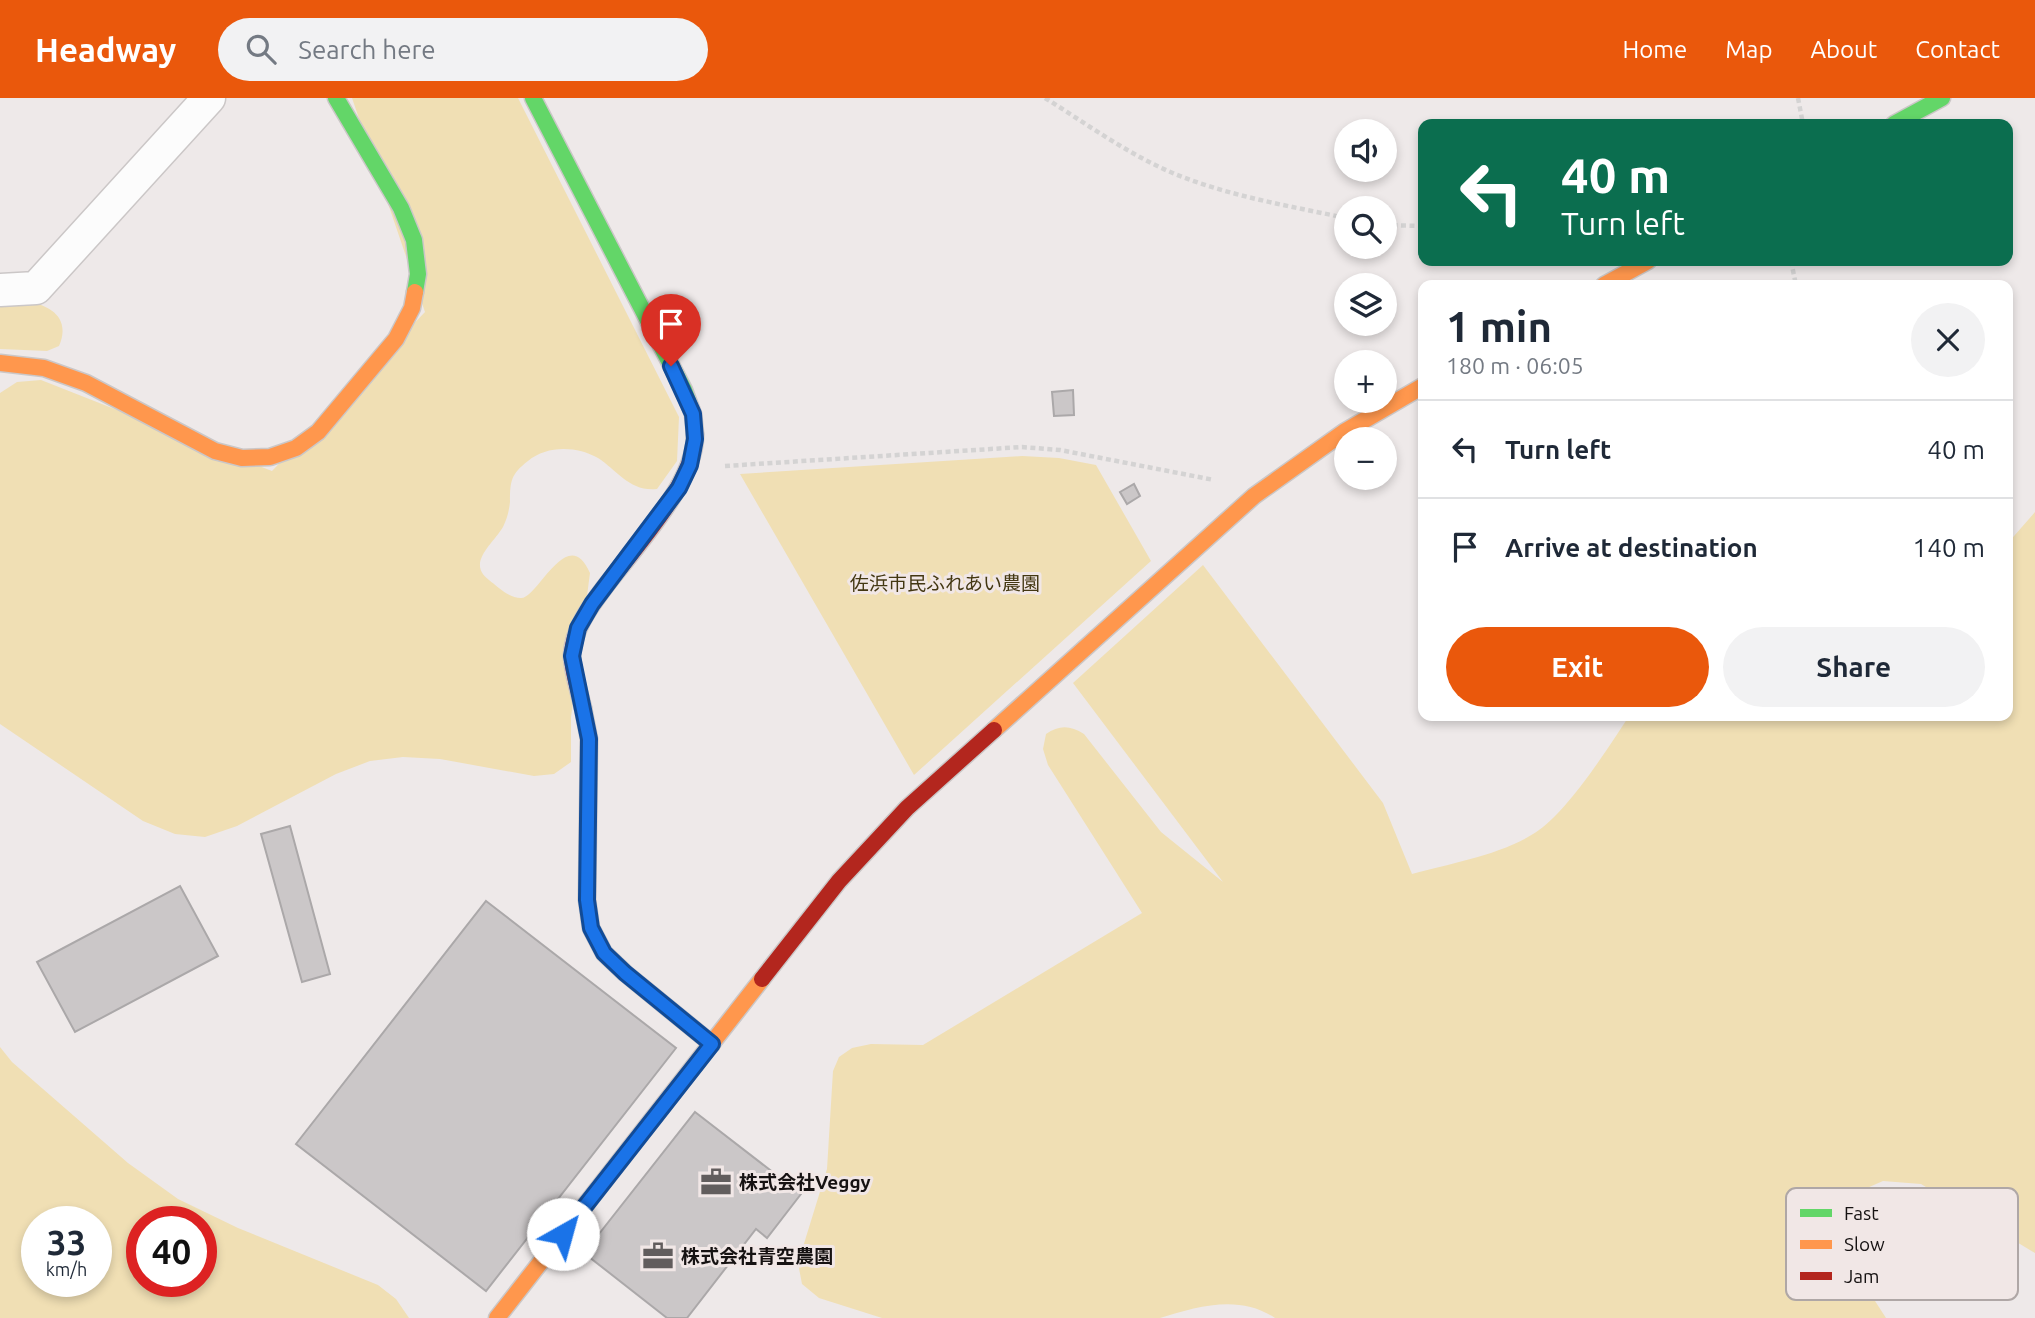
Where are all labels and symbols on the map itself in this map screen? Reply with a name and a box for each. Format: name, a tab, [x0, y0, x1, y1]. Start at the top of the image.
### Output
pin	[641, 294, 701, 366]
park label: 佐浜市民ふれあい農園	[850, 572, 1040, 594]
office icon: 株式会社Veggy	[699, 1165, 733, 1199]
place label: 株式会社Veggy	[739, 1171, 871, 1193]
legend	[1786, 1188, 2018, 1300]
position arrow	[526, 1197, 600, 1271]
text: Fast	[1844, 1202, 1879, 1224]
speed limit sign: 40	[126, 1206, 217, 1297]
text: Slow	[1844, 1233, 1885, 1255]
office icon: 株式会社青空農園	[641, 1239, 675, 1273]
place label: 株式会社青空農園	[681, 1245, 833, 1267]
text: Jam	[1844, 1265, 1880, 1287]

